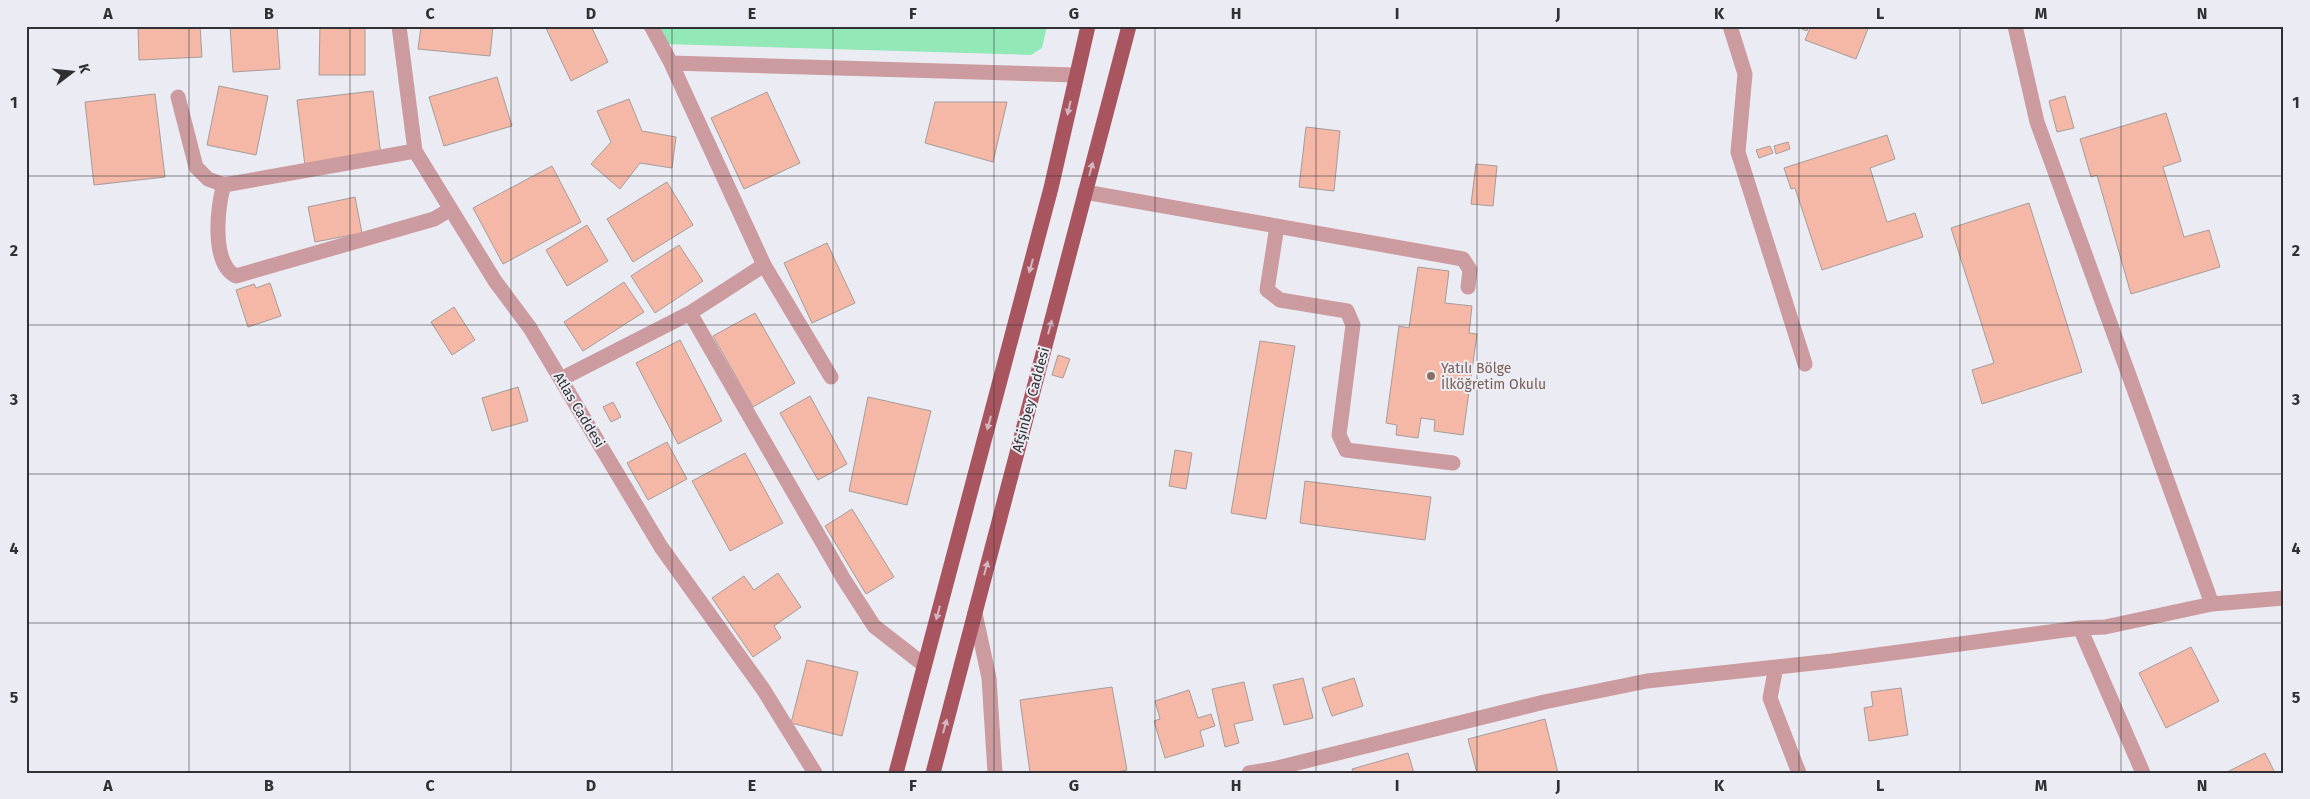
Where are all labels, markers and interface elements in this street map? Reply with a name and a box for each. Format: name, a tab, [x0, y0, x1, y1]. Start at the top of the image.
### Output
text: A	[102, 4, 113, 23]
text: B	[264, 4, 274, 23]
text: C	[425, 4, 435, 23]
text: D	[586, 4, 596, 23]
text: E	[748, 4, 756, 23]
text: F	[909, 4, 917, 23]
text: G	[1069, 4, 1079, 23]
text: H	[1231, 4, 1241, 23]
text: I	[1395, 4, 1399, 23]
text: J	[1554, 4, 1561, 23]
text: K	[1714, 4, 1725, 23]
text: L	[1876, 4, 1884, 23]
text: M	[2035, 4, 2048, 23]
text: N	[2197, 4, 2207, 23]
north arrow	[48, 48, 98, 98]
text: K	[75, 62, 94, 76]
text: 1	[10, 93, 18, 112]
text: 1	[2292, 93, 2300, 112]
one-way arrow	[1065, 100, 1073, 115]
one-way arrow	[1087, 162, 1095, 177]
text: 2	[10, 241, 18, 260]
text: 2	[2292, 241, 2300, 260]
one-way arrow	[1026, 258, 1034, 273]
one-way arrow	[1046, 319, 1054, 334]
street label: Afşinbey Caddesi	[1009, 346, 1053, 454]
place label: Yatılı Bölge İlköğretim Okulu	[1441, 360, 1546, 393]
street label: Atlas Caddesi	[550, 369, 608, 451]
marker: Yatılı Bölge İlköğretim Okulu	[1425, 370, 1437, 382]
text: 3	[9, 390, 18, 409]
text: 3	[2291, 390, 2300, 409]
one-way arrow	[985, 415, 993, 430]
text: 4	[9, 539, 19, 558]
text: 4	[2291, 539, 2301, 558]
one-way arrow	[983, 561, 991, 576]
one-way arrow	[934, 606, 942, 621]
text: 5	[10, 688, 19, 707]
text: 5	[2292, 688, 2301, 707]
one-way arrow	[941, 718, 949, 733]
text: A	[102, 776, 113, 795]
text: B	[264, 776, 274, 795]
text: C	[425, 776, 435, 795]
text: D	[586, 776, 596, 795]
text: E	[748, 776, 756, 795]
text: F	[909, 776, 917, 795]
text: G	[1069, 776, 1079, 795]
text: H	[1231, 776, 1241, 795]
text: I	[1395, 776, 1399, 795]
text: J	[1554, 776, 1561, 795]
text: K	[1714, 776, 1725, 795]
text: L	[1876, 776, 1884, 795]
text: M	[2035, 776, 2048, 795]
text: N	[2197, 776, 2207, 795]

